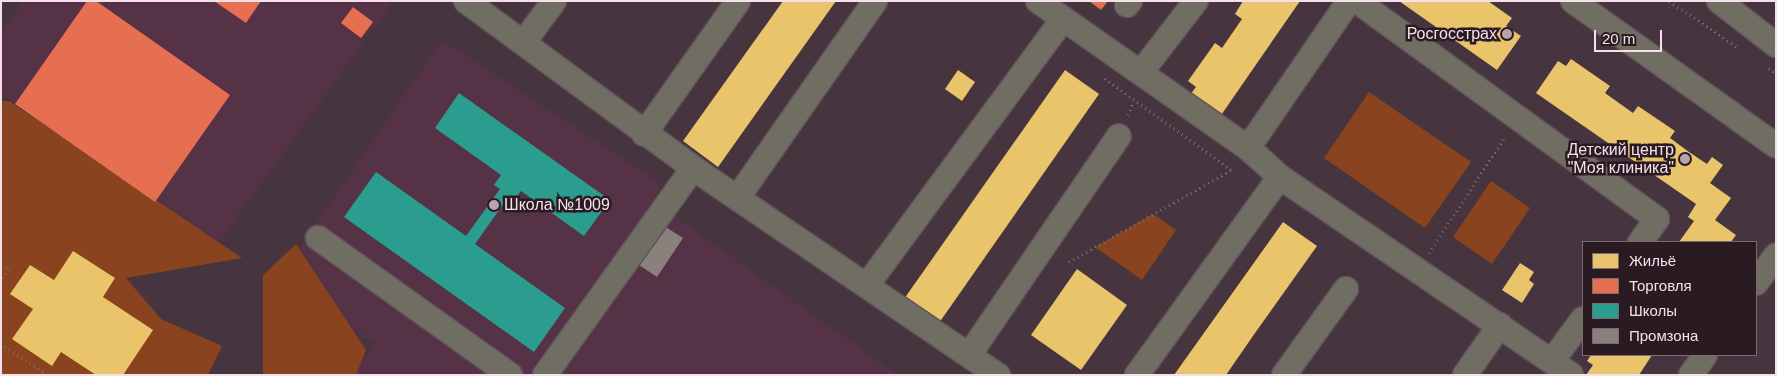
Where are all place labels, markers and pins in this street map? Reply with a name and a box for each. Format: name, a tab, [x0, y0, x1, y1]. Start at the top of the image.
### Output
place label: Росгосстрах	[1407, 24, 1497, 44]
marker: Росгосстрах	[1501, 28, 1513, 40]
place label: Детский центр "Моя клиника"	[1567, 140, 1674, 178]
marker: Детский центр "Моя клиника"	[1678, 152, 1692, 166]
place label: Школа №1009	[504, 195, 610, 215]
marker: Школа №1009	[488, 199, 500, 211]

